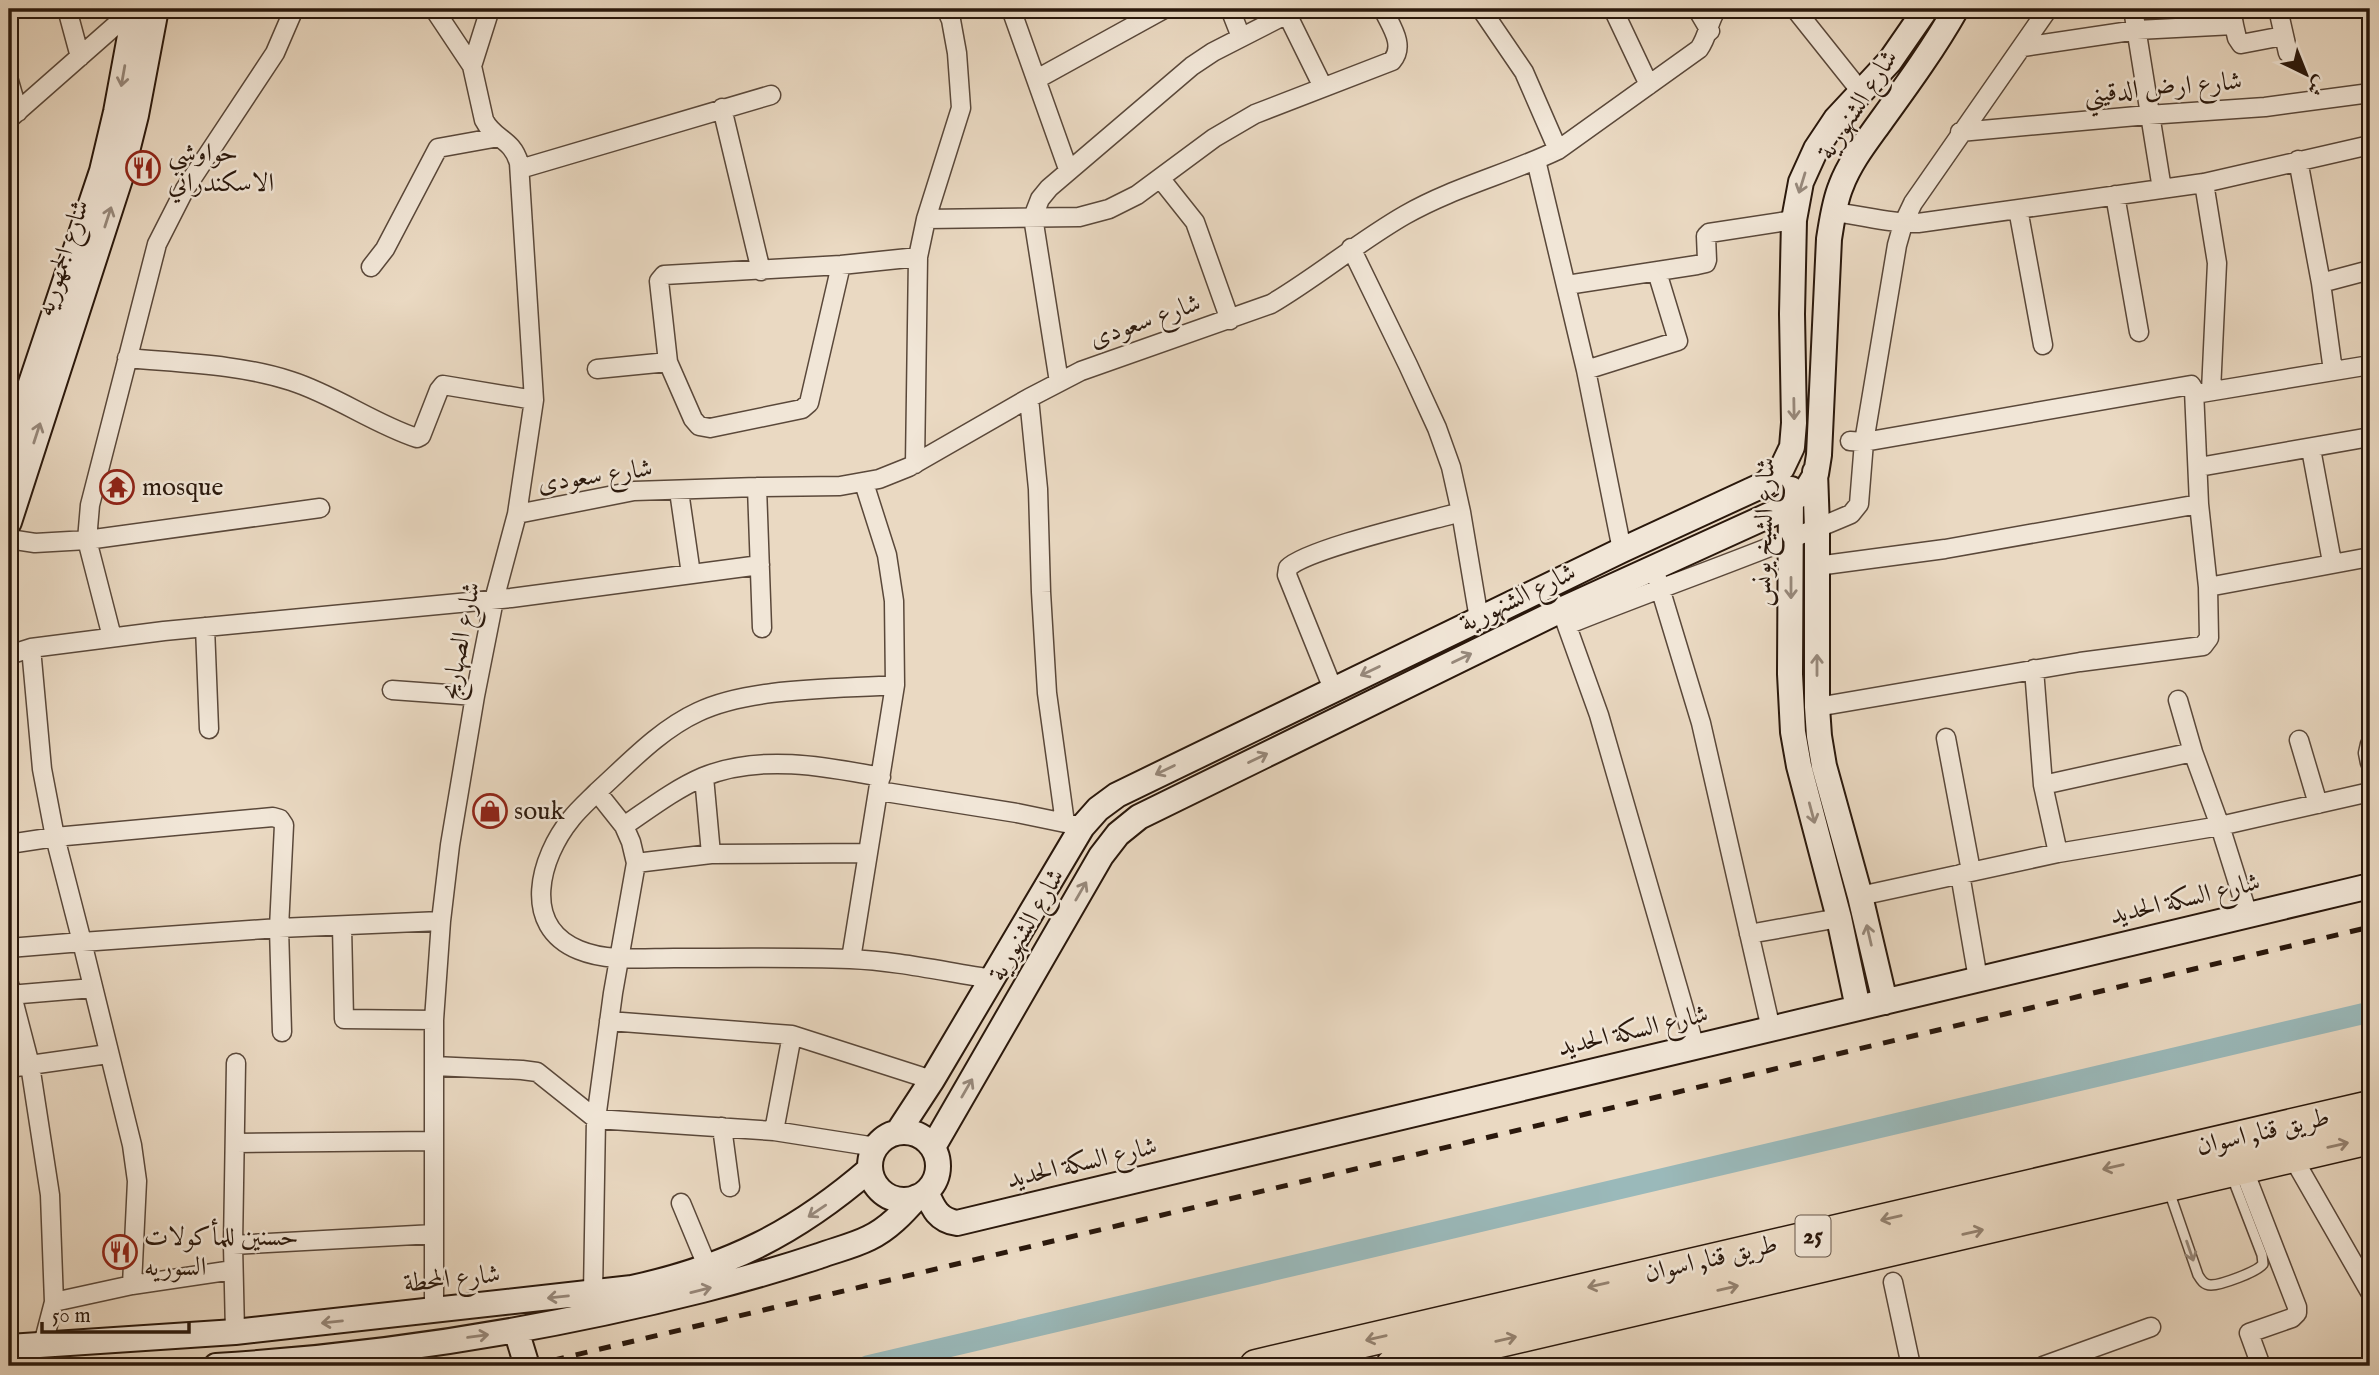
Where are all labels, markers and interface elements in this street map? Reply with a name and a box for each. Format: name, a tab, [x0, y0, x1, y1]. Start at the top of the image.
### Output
north arrow	[2270, 38, 2340, 108]
street label: شارع الشنهورية	[1810, 44, 1909, 169]
one-way arrow	[116, 64, 129, 87]
street label: شارع ارض الدقيني	[2082, 65, 2244, 117]
text: ش	[2301, 70, 2331, 100]
place label: حواوشي الاسكندراني	[168, 137, 274, 204]
restaurant icon: حواوشي الاسكندراني	[124, 149, 162, 187]
one-way arrow	[1795, 171, 1808, 193]
street label: شارع الجمهوريه	[29, 195, 101, 322]
one-way arrow	[102, 206, 115, 228]
street label: شارع سعودى	[1085, 287, 1206, 359]
one-way arrow	[1787, 397, 1801, 420]
one-way arrow	[32, 423, 45, 445]
street label: شارع سعودى	[535, 452, 655, 504]
street label: شارع الشيخ يونس	[1745, 457, 1789, 607]
temple icon: mosque	[98, 468, 136, 506]
place label: mosque	[142, 471, 223, 504]
street label: شارع الشنهورية	[1455, 556, 1583, 644]
one-way arrow	[1784, 577, 1798, 600]
street label: شارع الصهاريج	[433, 579, 493, 704]
one-way arrow	[1451, 651, 1472, 665]
one-way arrow	[1810, 654, 1824, 677]
one-way arrow	[1360, 665, 1381, 679]
one-way arrow	[1247, 751, 1268, 765]
one-way arrow	[1155, 764, 1176, 777]
shop icon: souk	[471, 792, 509, 830]
place label: souk	[514, 795, 566, 828]
one-way arrow	[1806, 802, 1819, 824]
street label: شارع الشنهورية	[981, 863, 1076, 989]
street label: شارع السكة الحديد	[2107, 866, 2264, 936]
one-way arrow	[1075, 881, 1088, 902]
one-way arrow	[1862, 924, 1875, 947]
street label: شارع السكة الحديد	[1555, 998, 1712, 1068]
one-way arrow	[961, 1078, 974, 1099]
street label: طريق قنا, اسوان	[2193, 1101, 2333, 1163]
street label: شارع السكة الحديد	[1004, 1130, 1161, 1200]
one-way arrow	[2326, 1138, 2348, 1151]
one-way arrow	[2102, 1161, 2125, 1174]
one-way arrow	[808, 1204, 827, 1218]
one-way arrow	[1880, 1212, 1903, 1225]
road number: 25	[1796, 1216, 1830, 1256]
place label: حسنين للمأكولات السوريه	[144, 1218, 299, 1284]
one-way arrow	[1961, 1224, 1984, 1238]
street label: طريق قنا, اسوان	[1641, 1228, 1781, 1290]
restaurant icon: حسنين للمأكولات السوريه	[101, 1233, 139, 1271]
one-way arrow	[2185, 1239, 2197, 1261]
street label: شارع المحطة	[402, 1258, 502, 1304]
one-way arrow	[1587, 1279, 1610, 1293]
one-way arrow	[1716, 1281, 1739, 1295]
one-way arrow	[689, 1283, 712, 1296]
scale bar	[42, 1291, 189, 1335]
one-way arrow	[547, 1291, 570, 1304]
text: 50 m	[52, 1303, 91, 1330]
one-way arrow	[321, 1315, 344, 1328]
one-way arrow	[466, 1329, 489, 1342]
one-way arrow	[1366, 1332, 1388, 1345]
one-way arrow	[1494, 1332, 1517, 1346]

